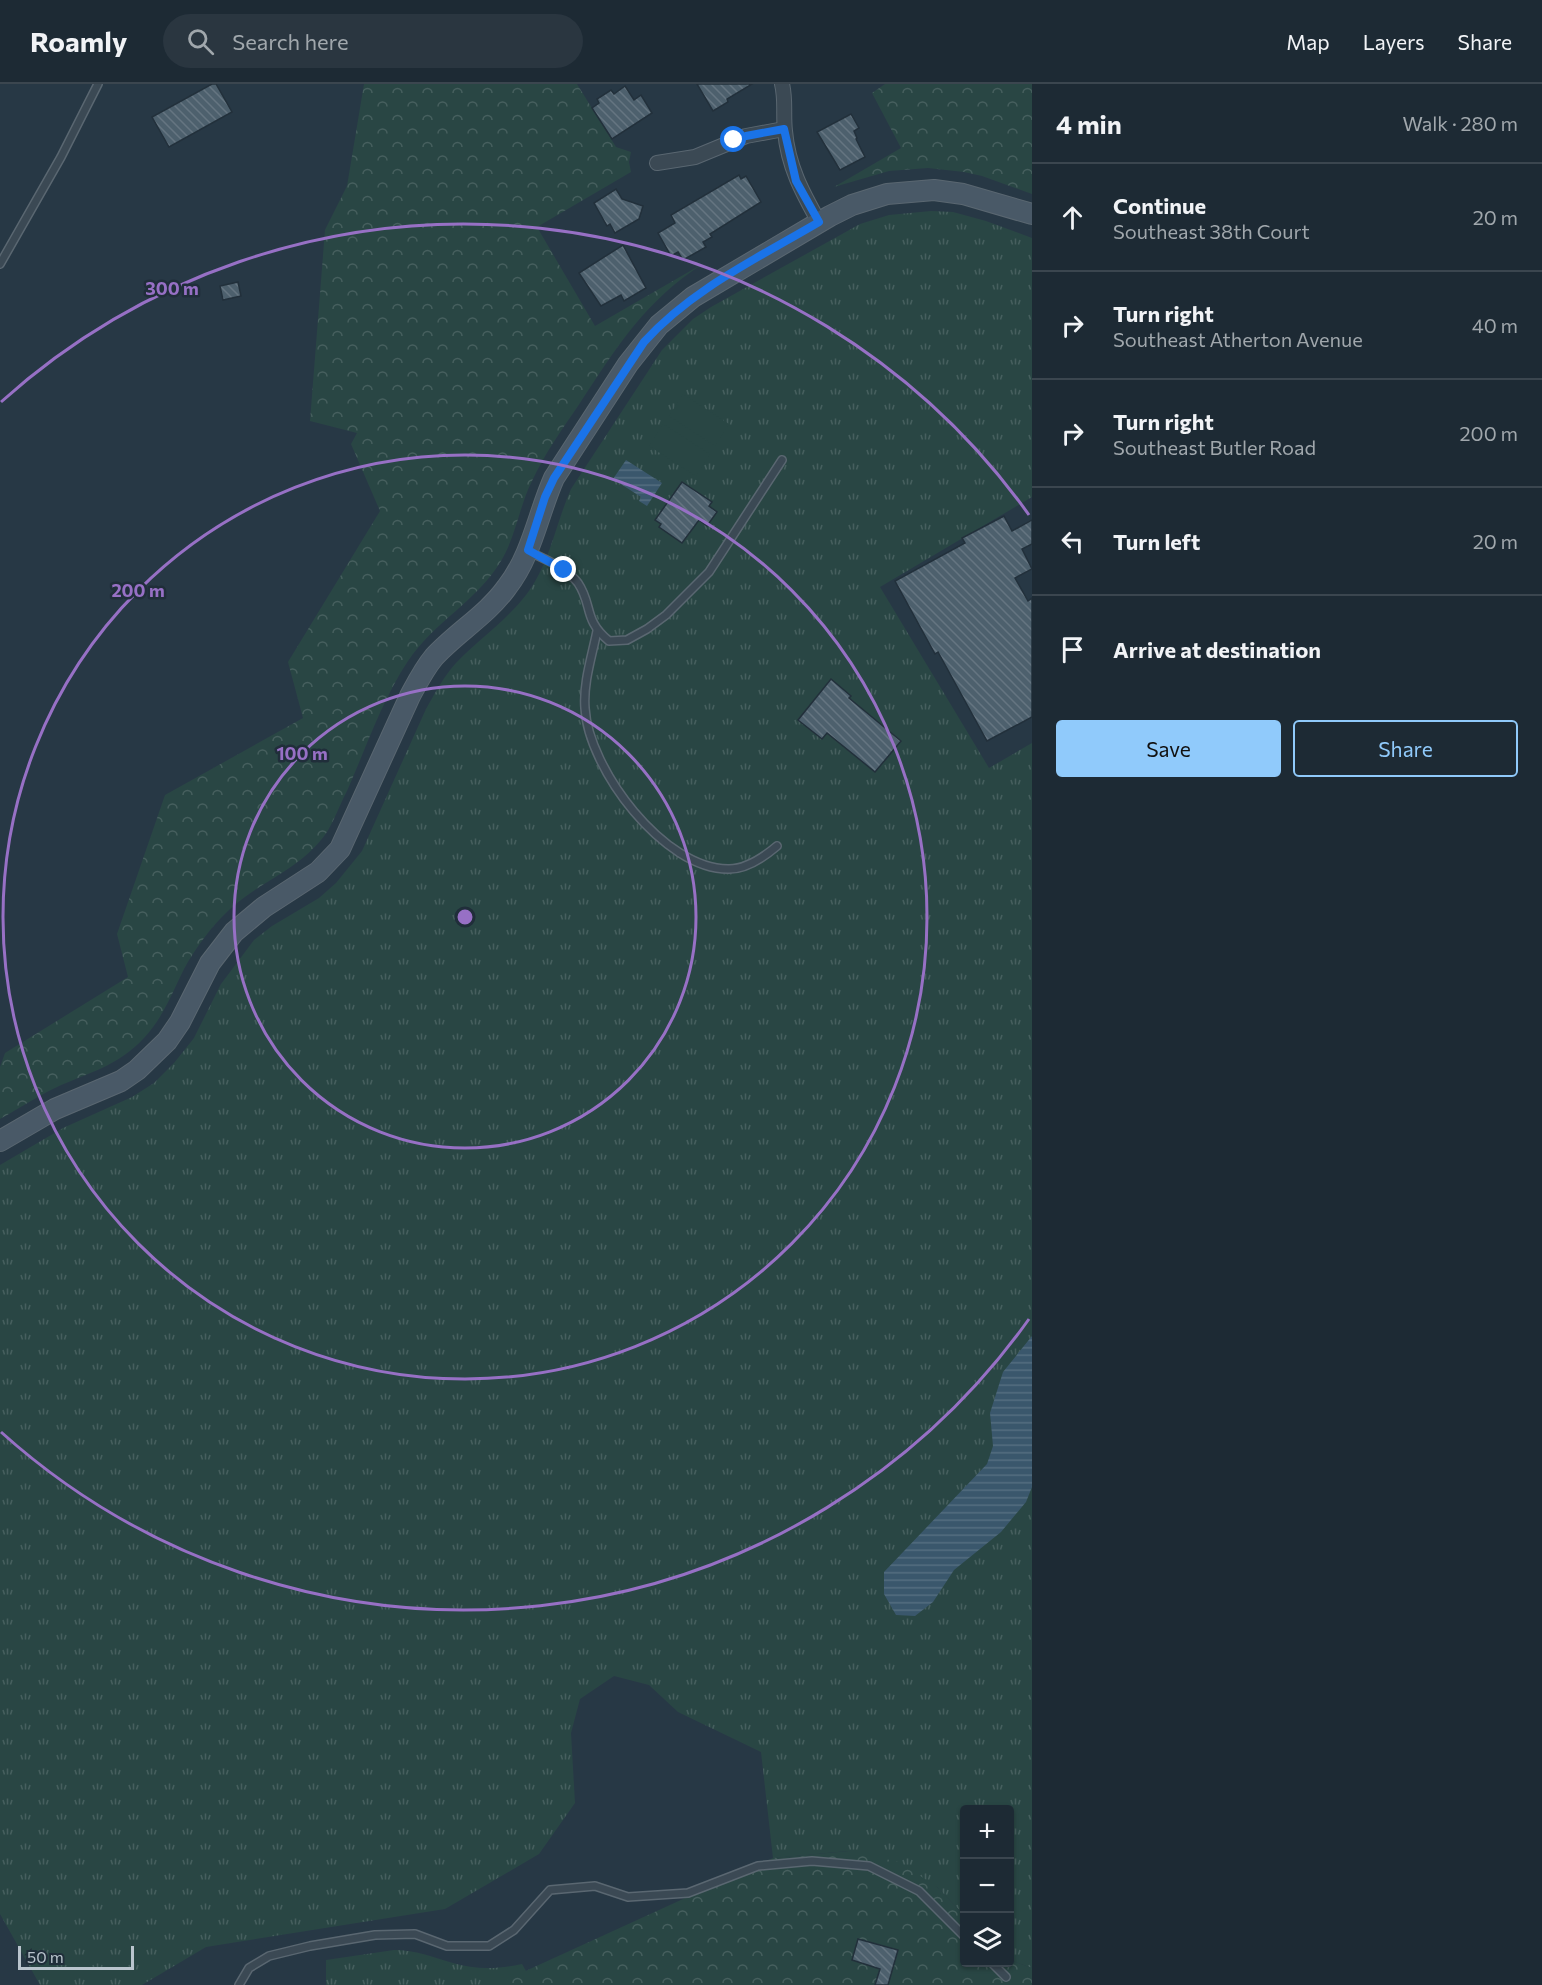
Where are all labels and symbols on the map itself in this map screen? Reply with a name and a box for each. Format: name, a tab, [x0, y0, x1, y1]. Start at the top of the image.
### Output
route start	[720, 126, 746, 152]
text: 300 m	[145, 277, 199, 299]
route end	[550, 556, 576, 582]
text: 200 m	[111, 579, 165, 601]
text: 100 m	[276, 742, 328, 764]
centre of rings	[455, 907, 475, 927]
scale bar	[18, 1943, 134, 1970]

